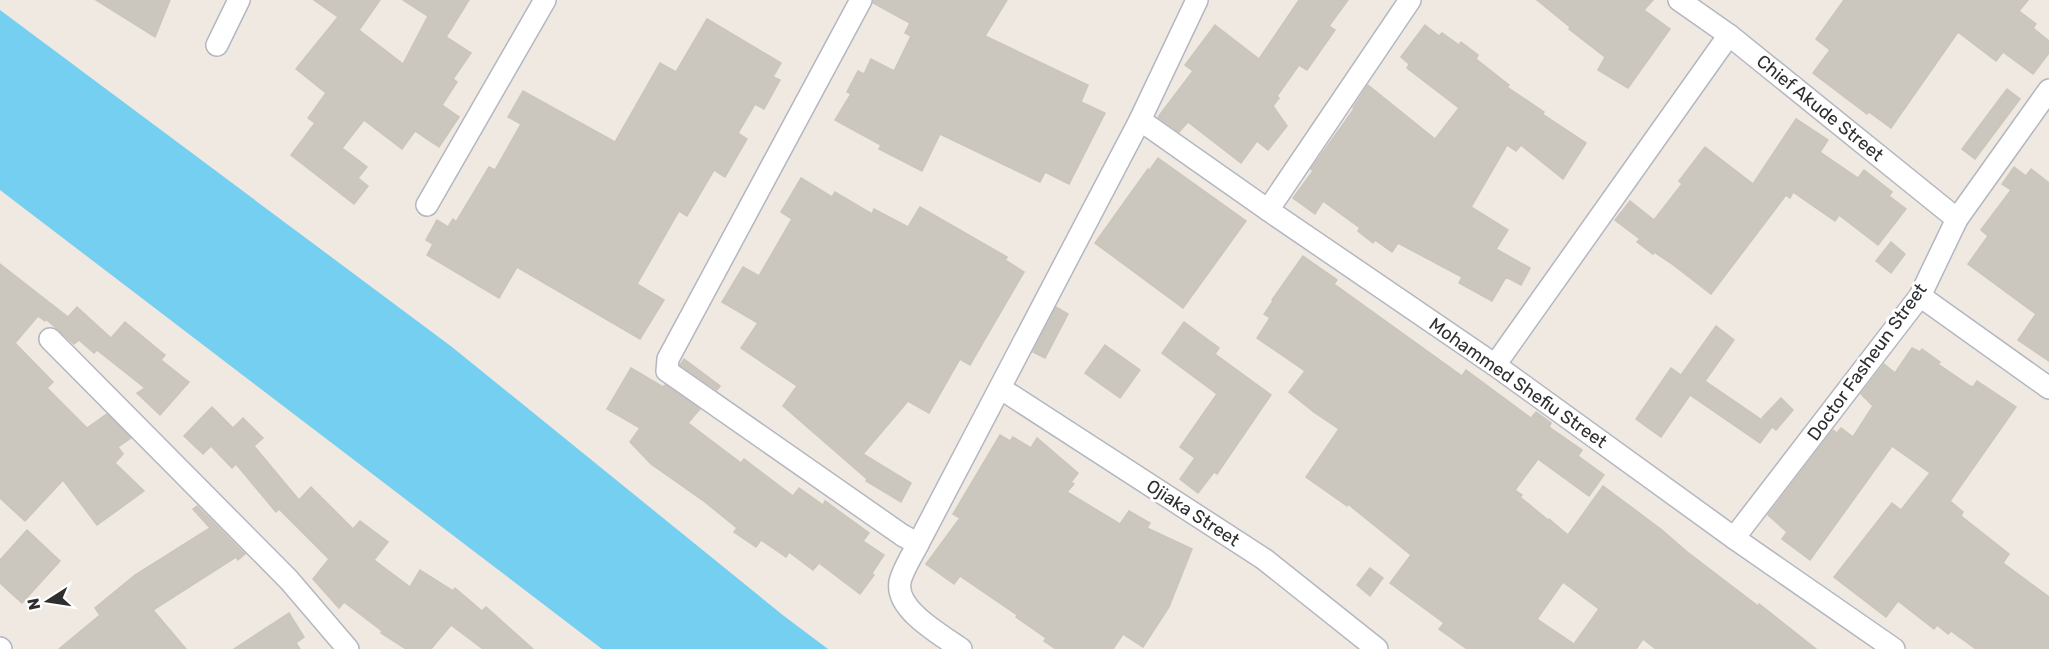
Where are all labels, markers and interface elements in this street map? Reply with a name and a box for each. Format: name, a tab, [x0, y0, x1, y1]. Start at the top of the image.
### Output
street label: Chief Akude Street	[1752, 50, 1888, 166]
street label: Doctor Fasheun Street	[1802, 279, 1932, 445]
street label: Mohammed Shefiu Street	[1425, 313, 1611, 453]
street label: Ojiaka Street	[1142, 475, 1244, 551]
north arrow	[18, 571, 78, 631]
text: N	[23, 596, 44, 612]

